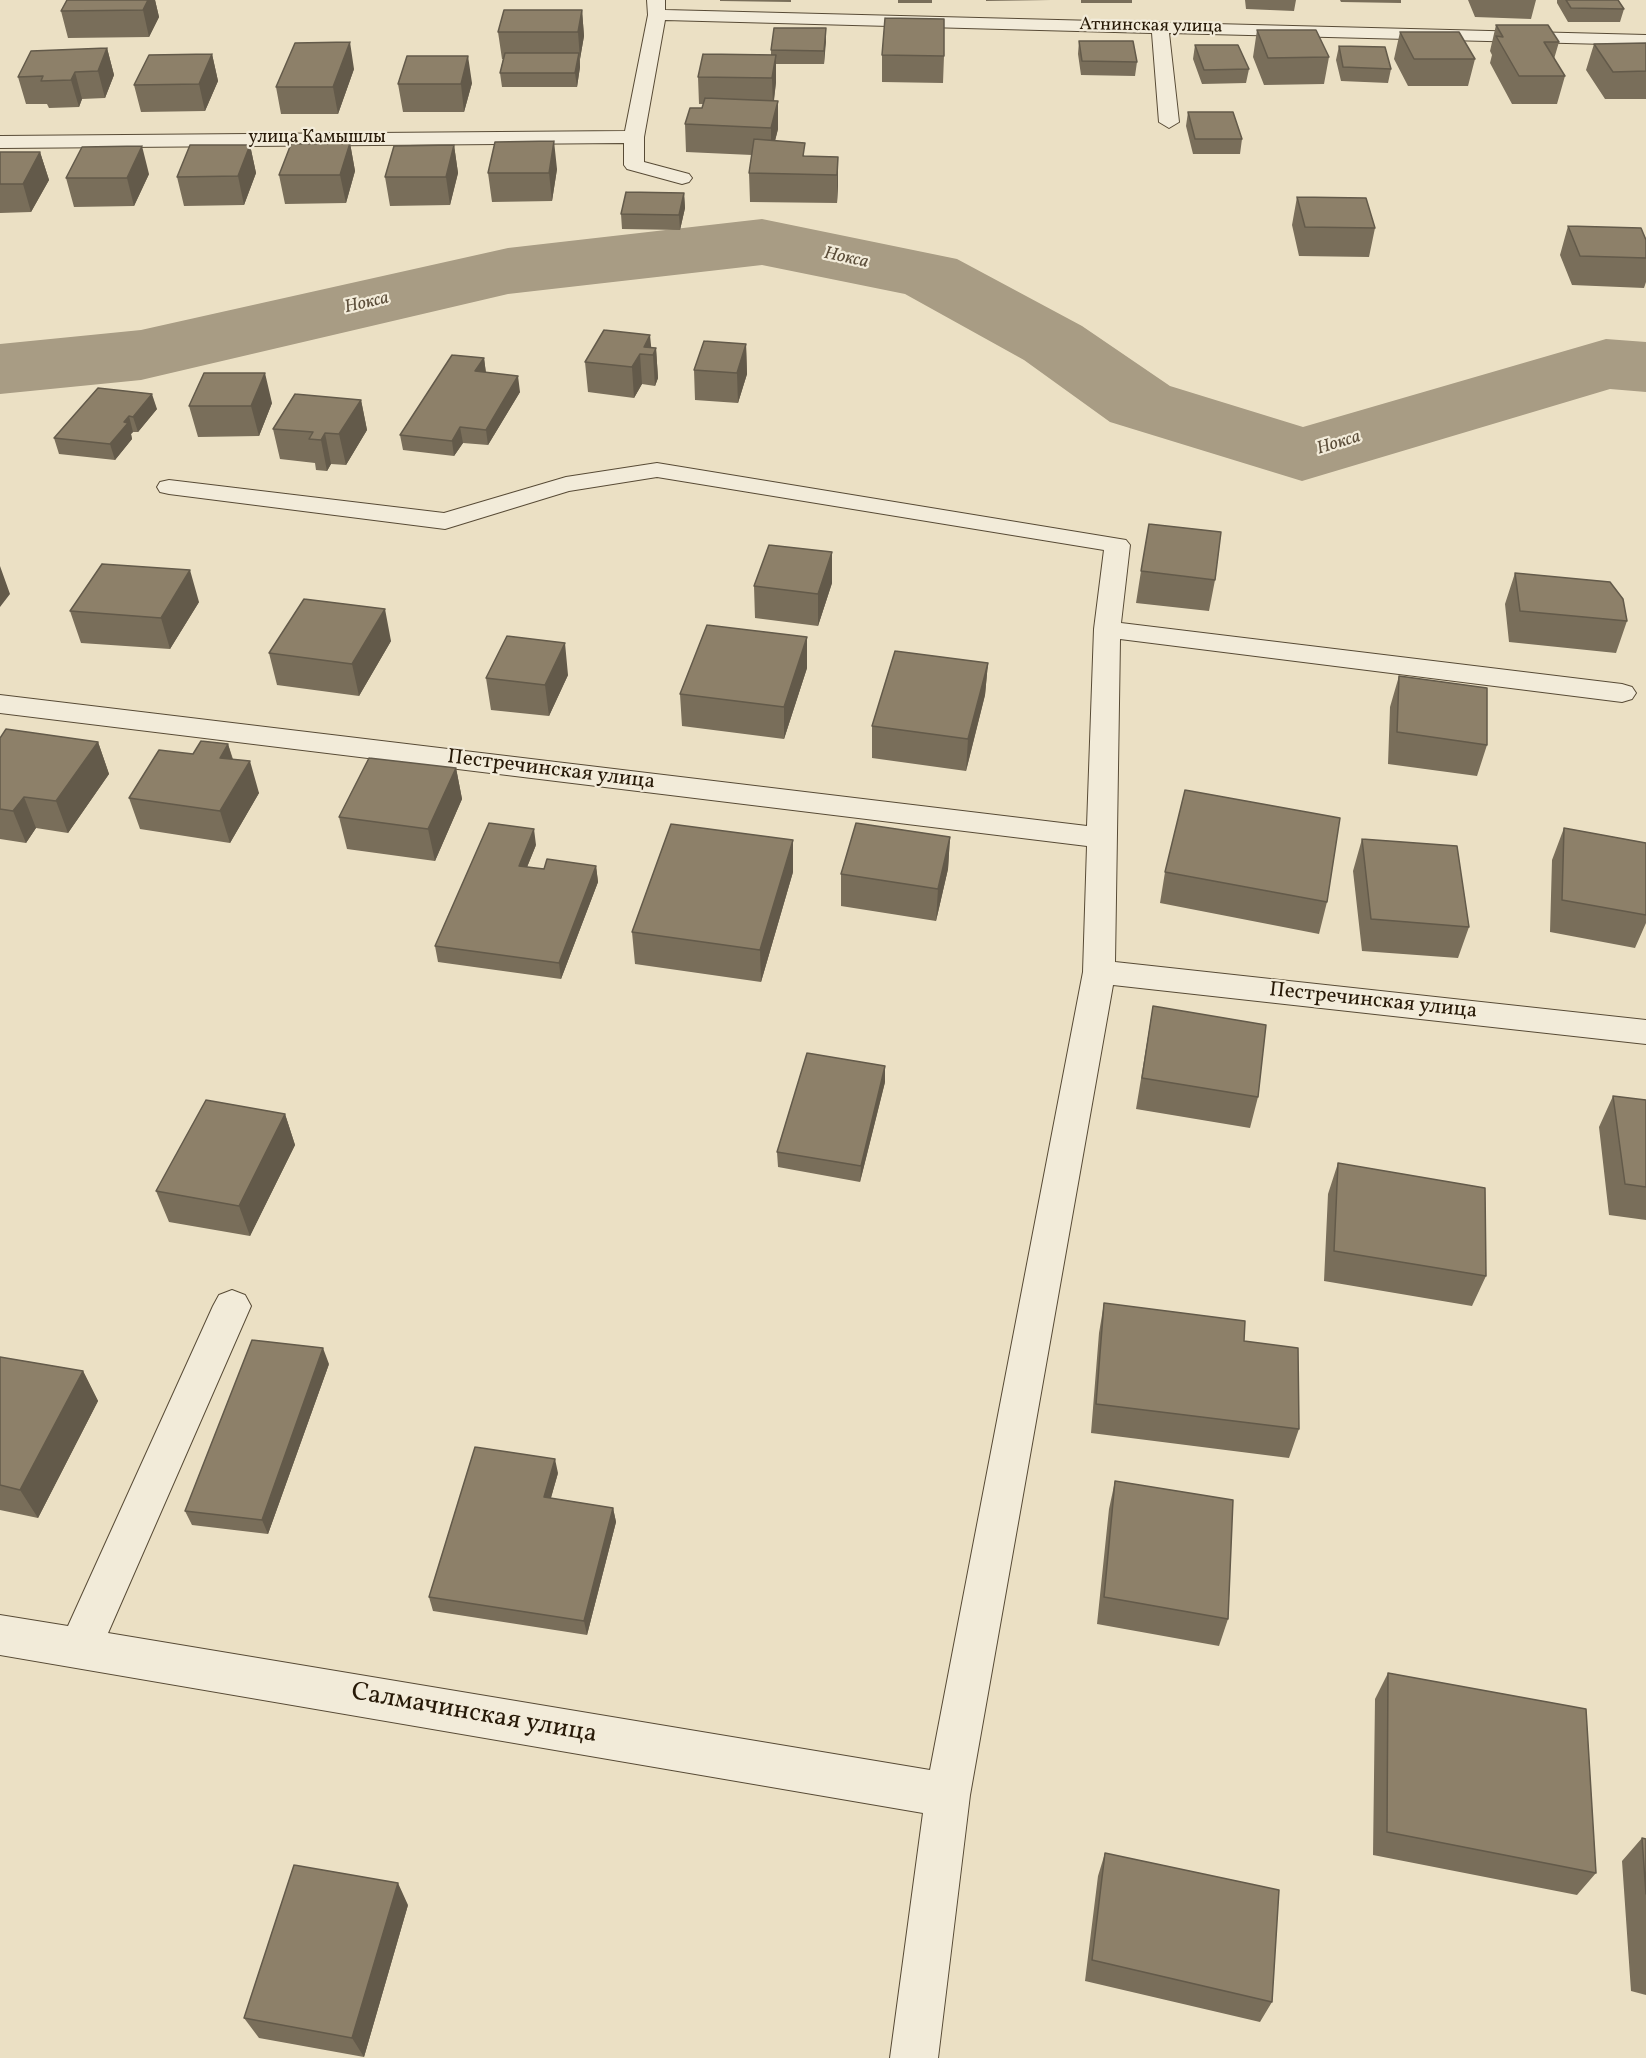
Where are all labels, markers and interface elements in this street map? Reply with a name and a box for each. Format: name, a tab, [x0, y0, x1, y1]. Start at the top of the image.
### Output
street label: Атнинская улица	[1079, 15, 1223, 39]
street label: улица Камышлы	[248, 128, 386, 150]
water label: Нокса	[822, 244, 870, 274]
water label: Нокса	[343, 288, 391, 320]
water label: Нокса	[1314, 427, 1364, 461]
street label: Пестречинская улица	[446, 746, 656, 796]
street label: Пестречинская улица	[1268, 979, 1478, 1025]
street label: Салмачинская улица	[349, 1678, 599, 1752]

